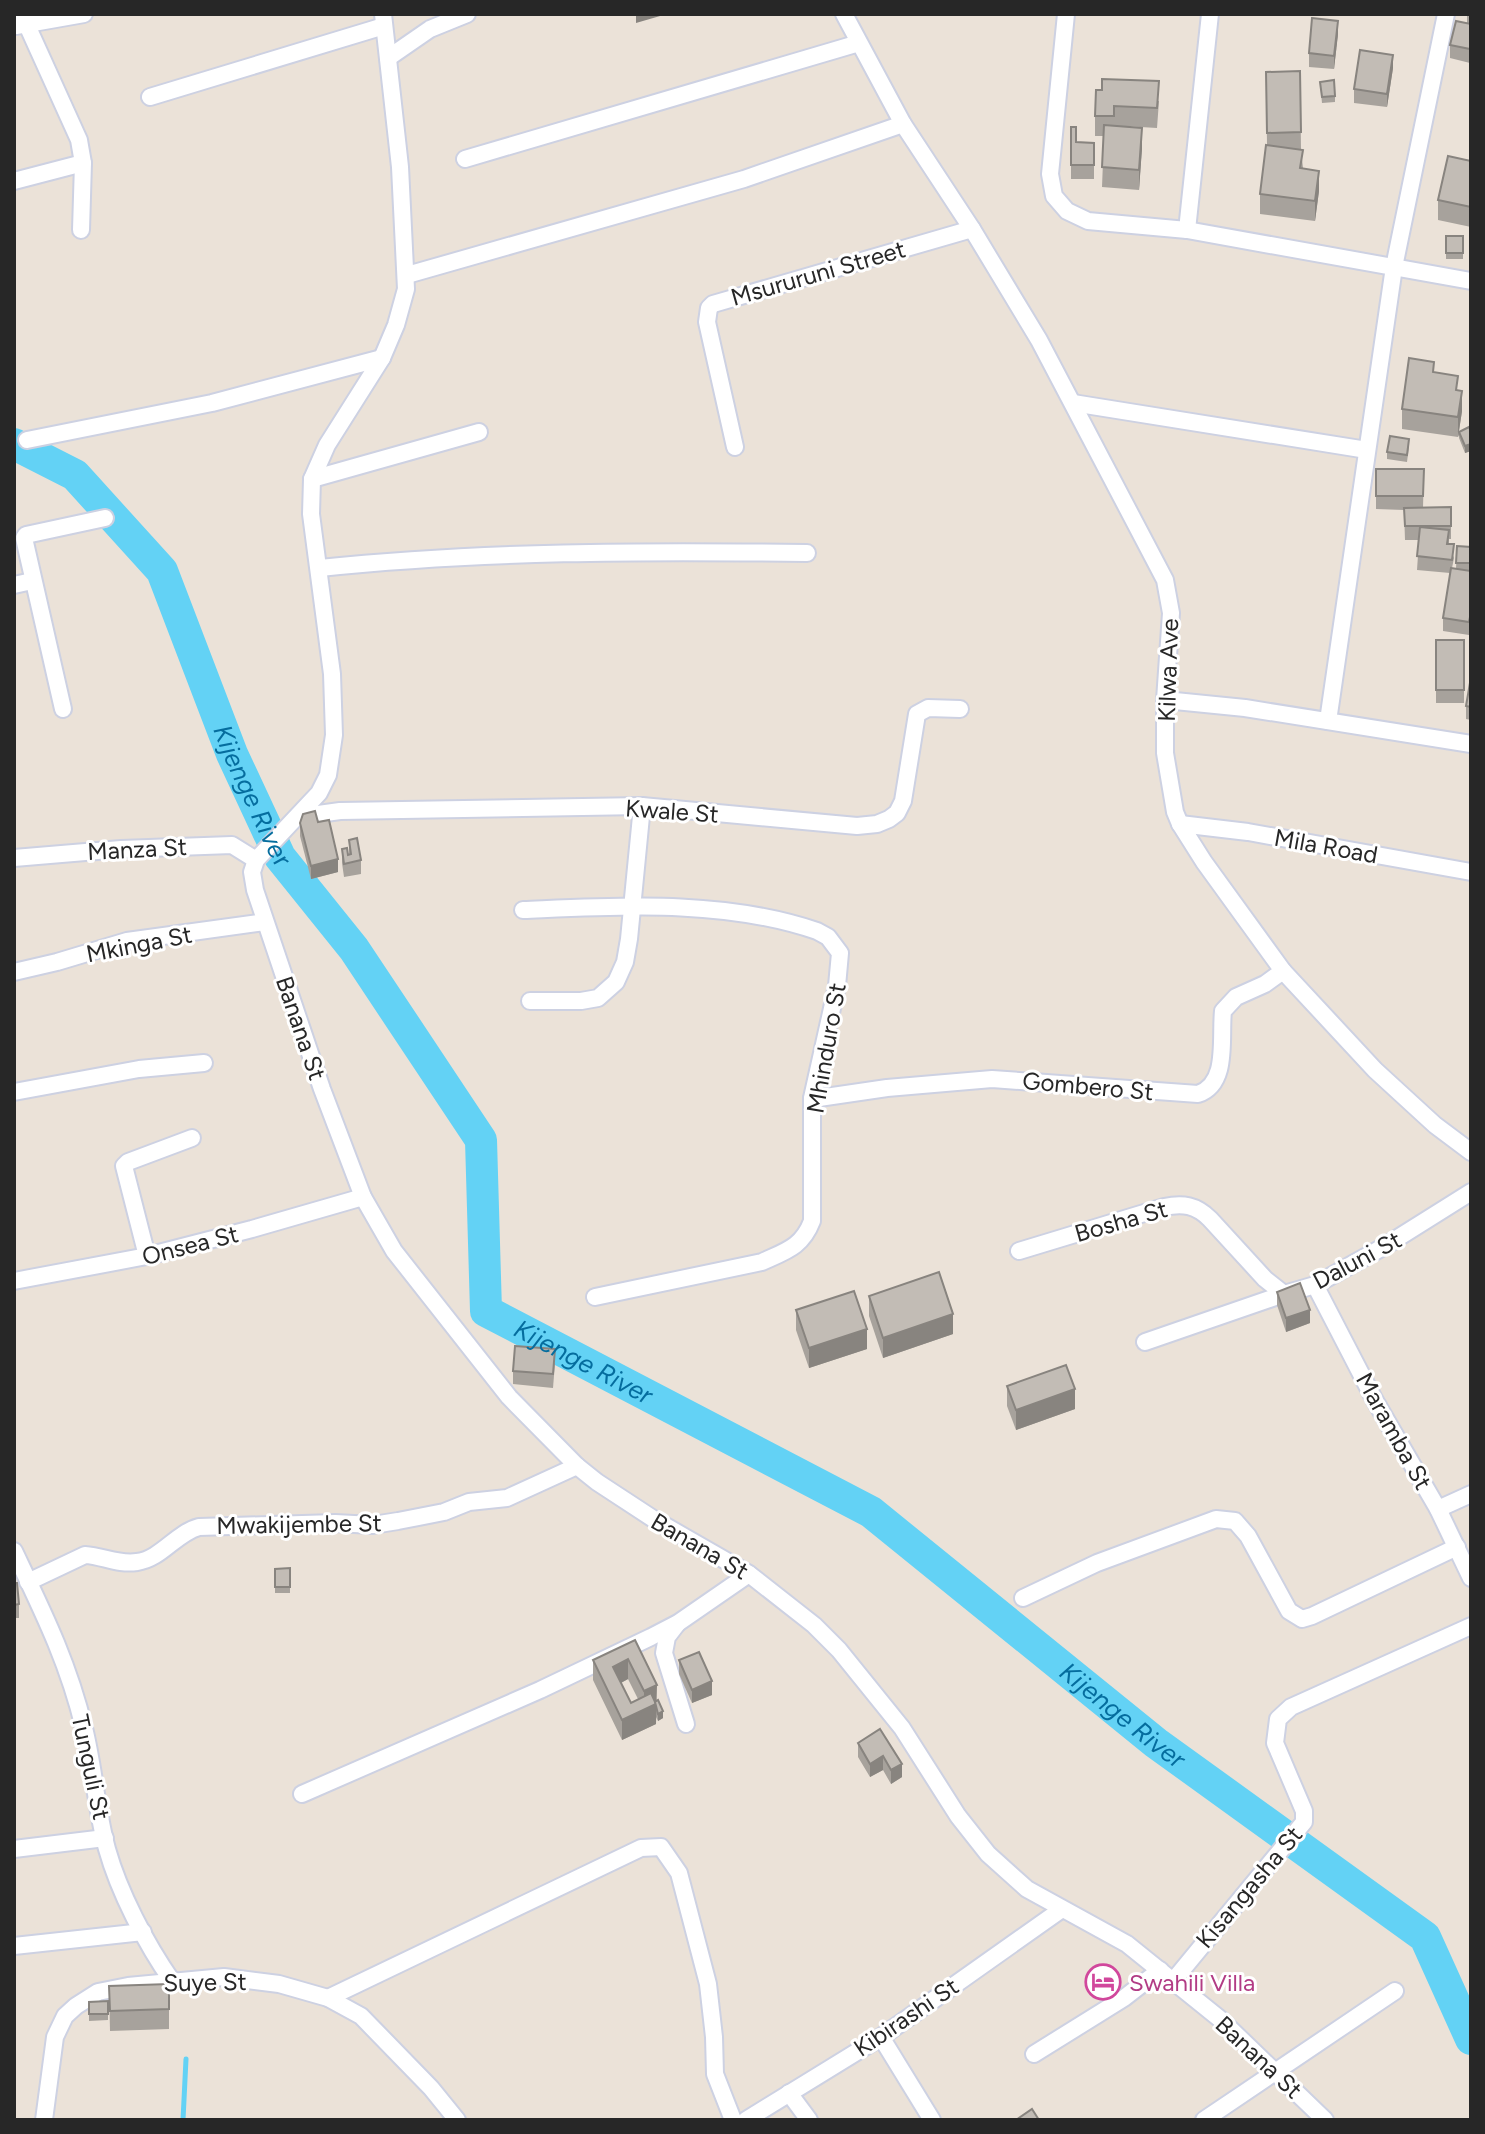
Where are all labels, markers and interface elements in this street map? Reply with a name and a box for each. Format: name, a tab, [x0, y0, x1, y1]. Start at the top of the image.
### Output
street label: Msururuni Street	[727, 234, 909, 312]
street label: Kilwa Ave	[1152, 618, 1184, 722]
water label: Kijenge River	[206, 720, 298, 874]
street label: Kwale St	[624, 793, 720, 829]
street label: Mila Road	[1272, 823, 1380, 869]
street label: Manza St	[86, 832, 188, 866]
street label: Mkinga St	[84, 920, 194, 968]
street label: Banana St	[270, 972, 332, 1084]
street label: Mhinduro St	[800, 981, 852, 1115]
street label: Gombero St	[1021, 1066, 1155, 1106]
street label: Bosha St	[1071, 1194, 1171, 1248]
street label: Onsea St	[139, 1219, 241, 1271]
street label: Daluni St	[1308, 1225, 1406, 1295]
water label: Kijenge River	[509, 1313, 659, 1412]
street label: Maramba St	[1350, 1367, 1438, 1495]
street label: Banana St	[646, 1506, 754, 1586]
street label: Mwakijembe St	[216, 1508, 382, 1540]
water label: Kijenge River	[1053, 1656, 1193, 1776]
street label: Tunguli St	[66, 1712, 116, 1822]
street label: Kisangasha St	[1190, 1820, 1308, 1954]
hotel icon: Swahili Villa	[1084, 1963, 1122, 2001]
street label: Suye St	[163, 1967, 247, 1997]
place label: Swahili Villa	[1129, 1968, 1255, 1997]
street label: Kibirashi St	[848, 1971, 964, 2063]
street label: Banana St	[1210, 2010, 1308, 2104]

